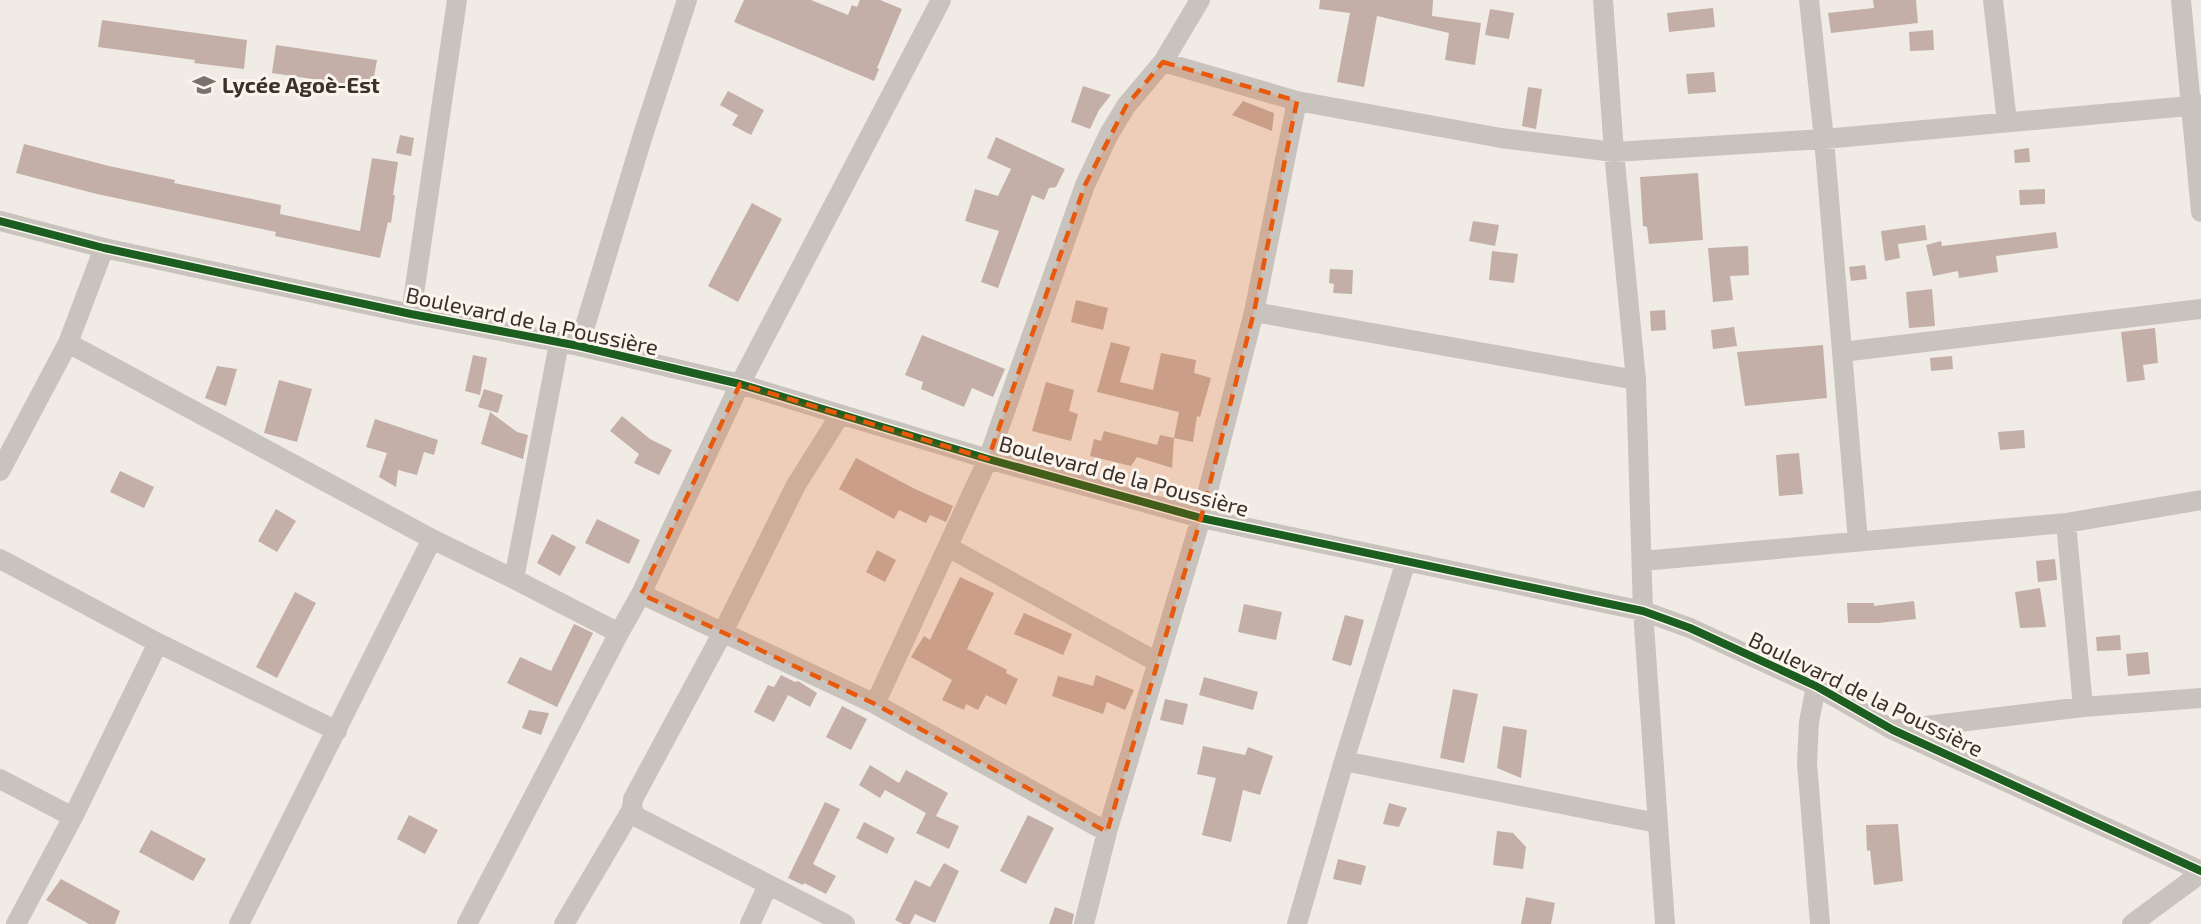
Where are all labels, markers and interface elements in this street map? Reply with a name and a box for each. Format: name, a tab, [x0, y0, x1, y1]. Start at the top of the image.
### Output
place label: Lycée Agoè-Est	[222, 71, 380, 98]
school or university icon: Lycée Agoè-Est	[191, 72, 217, 98]
street label: Boulevard de la Poussière	[404, 281, 661, 359]
street label: Boulevard de la Poussière	[997, 429, 1252, 521]
street label: Boulevard de la Poussière	[1745, 625, 1988, 761]

